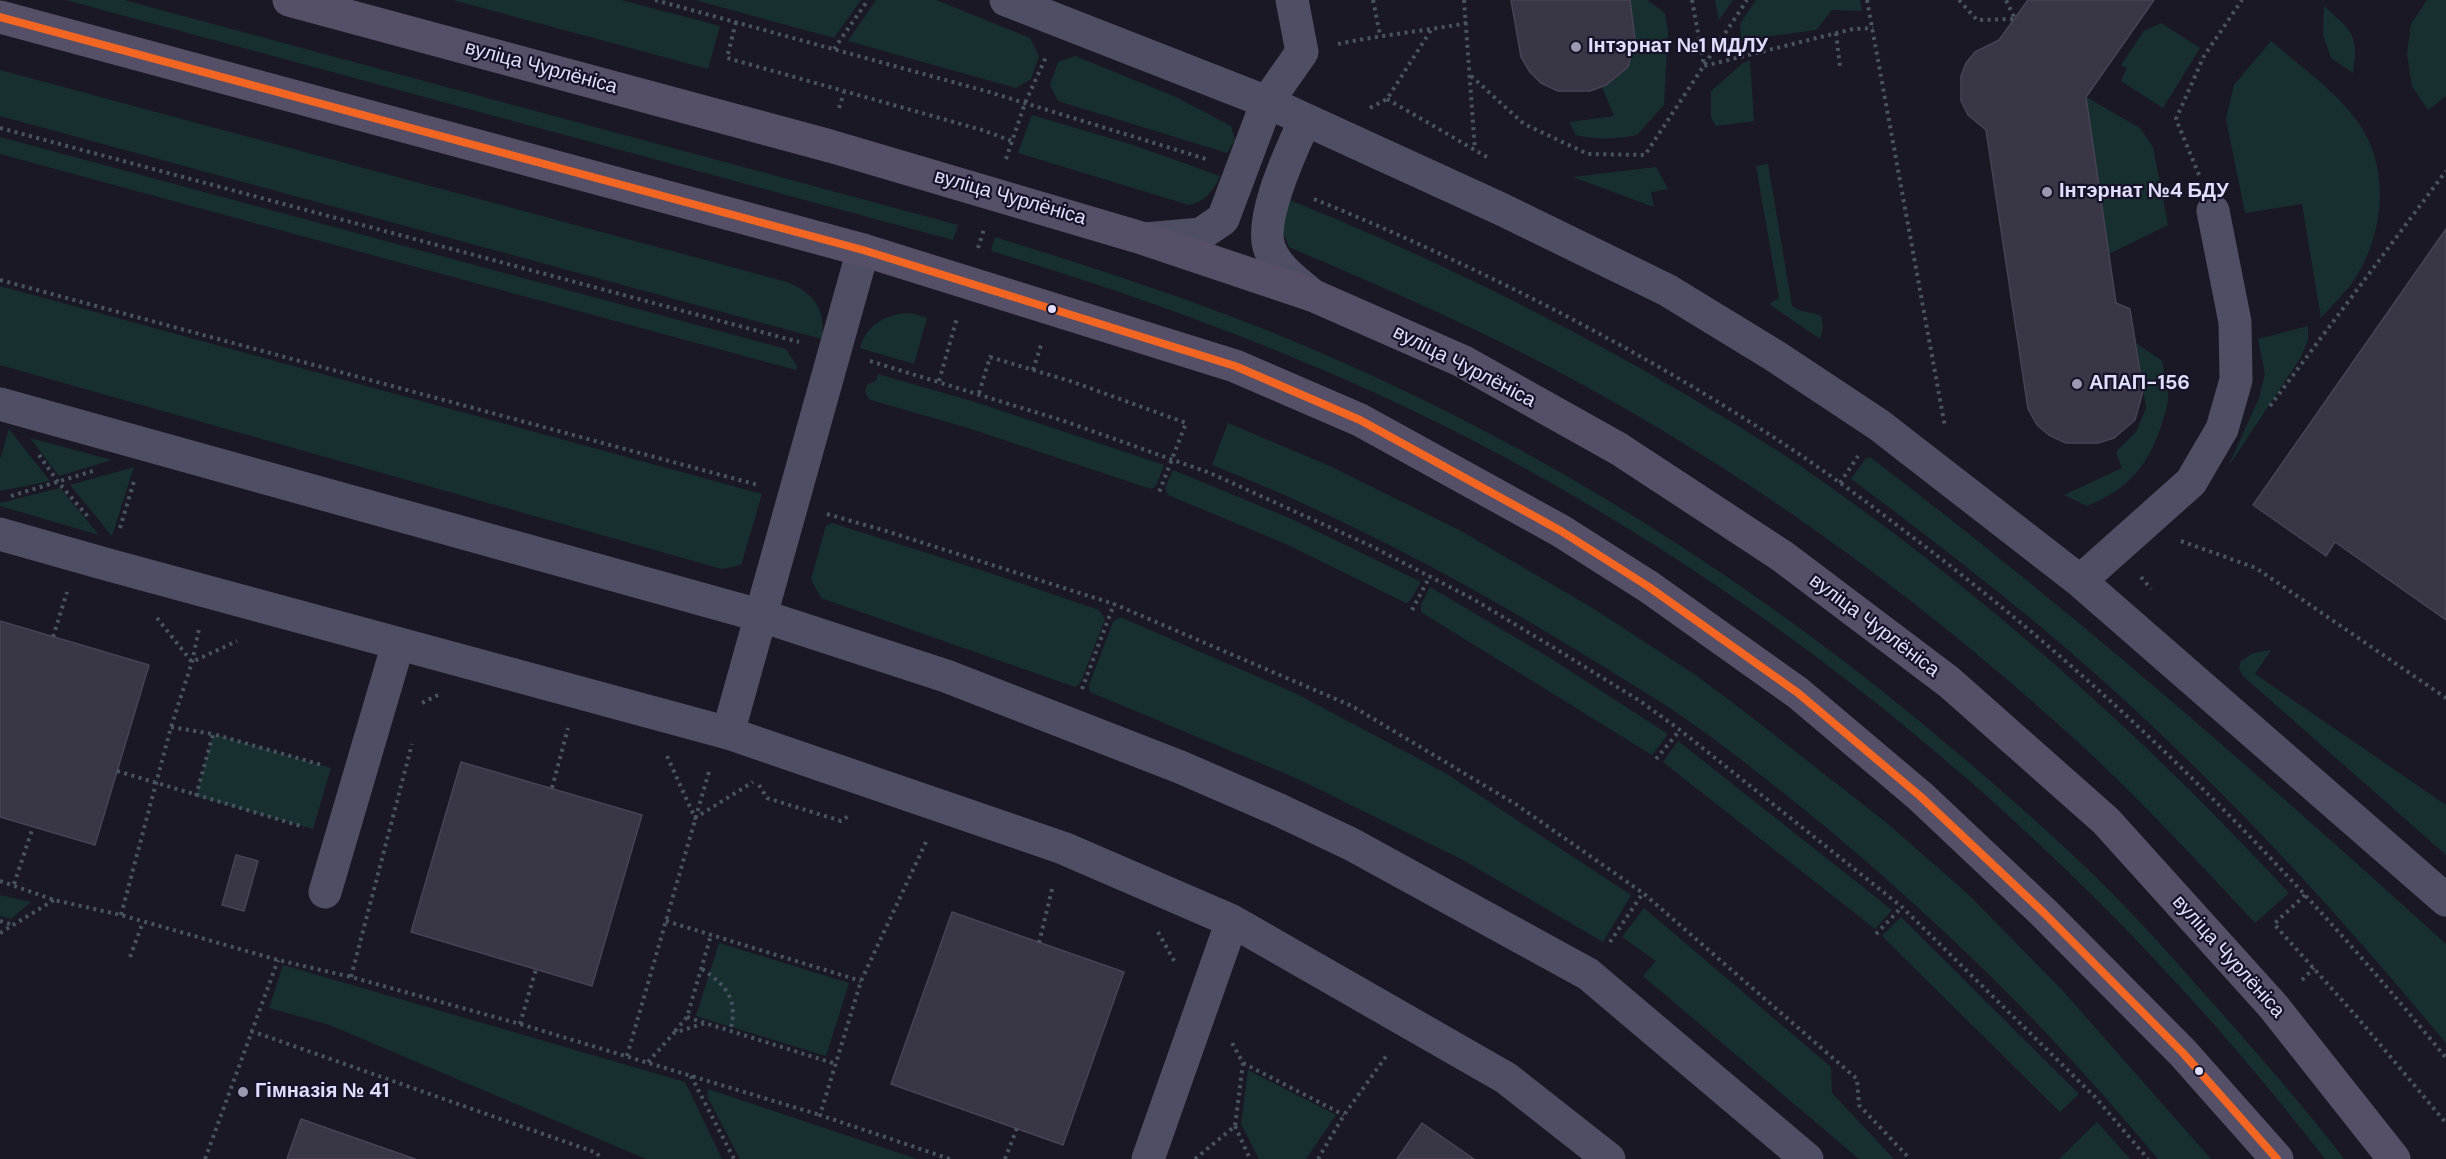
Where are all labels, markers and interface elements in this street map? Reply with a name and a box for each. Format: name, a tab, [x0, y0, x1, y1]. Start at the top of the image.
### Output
place label: Інтэрнат №1 МДЛУ	[1588, 35, 1768, 59]
street label: вуліца Чурлёніса	[462, 36, 620, 100]
marker: Інтэрнат №1 МДЛУ	[1569, 40, 1583, 54]
street label: вуліца Чурлёніса	[931, 165, 1089, 231]
place label: Інтэрнат №4 БДУ	[2059, 180, 2229, 204]
marker: Інтэрнат №4 БДУ	[2040, 185, 2054, 199]
unlabelled marker	[1046, 303, 1058, 315]
street label: вуліца Чурлёніса	[1389, 321, 1539, 413]
place label: АПАП-156	[2089, 372, 2190, 396]
marker: АПАП-156	[2070, 377, 2084, 391]
street label: вуліца Чурлёніса	[1804, 569, 1944, 683]
street label: вуліца Чурлёніса	[2167, 891, 2289, 1023]
unlabelled marker	[2193, 1065, 2205, 1077]
place label: Гімназія № 41	[255, 1080, 389, 1104]
marker: Гімназія № 41	[236, 1085, 250, 1099]

